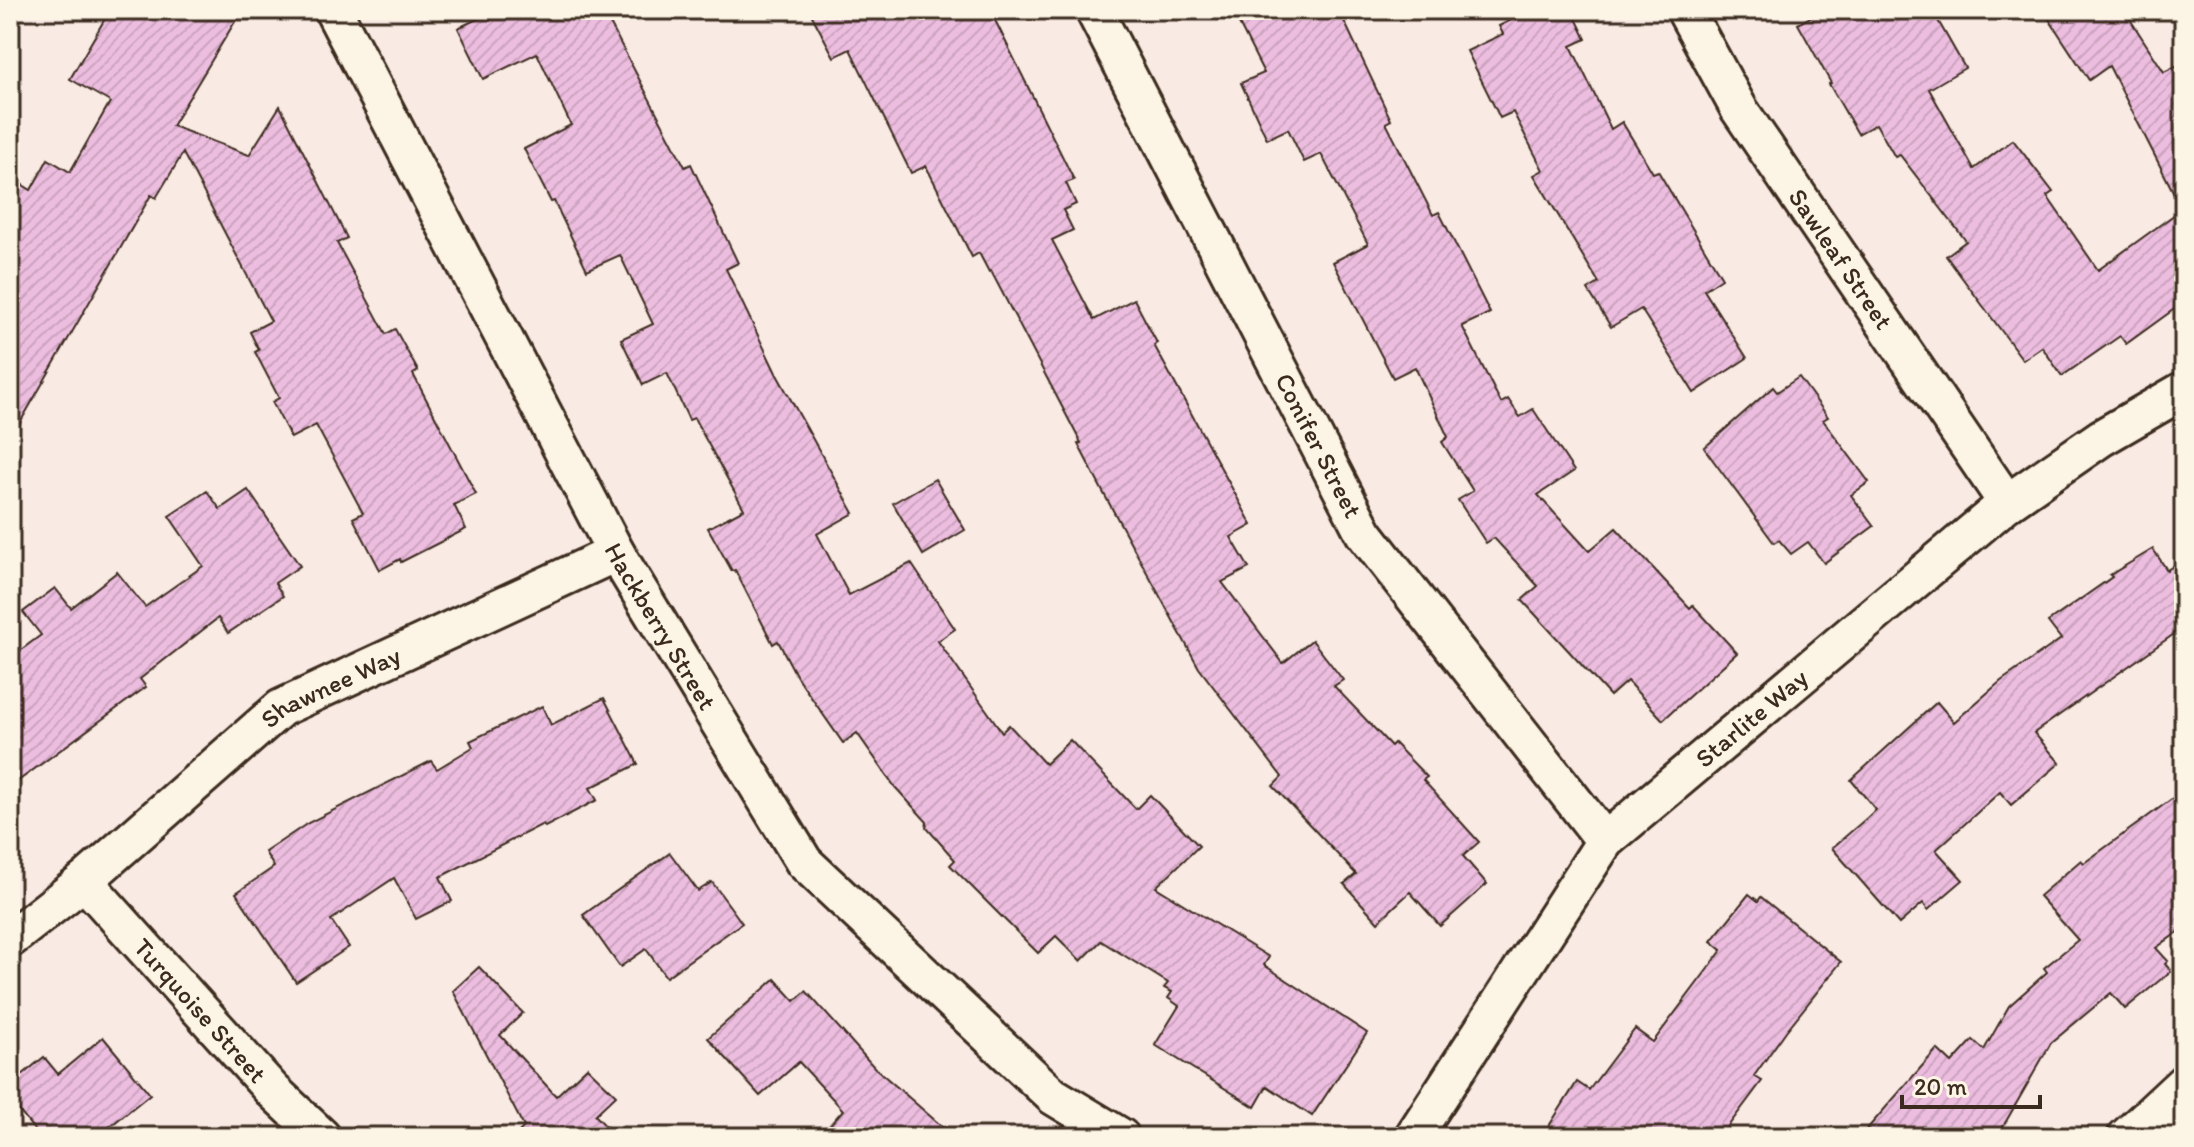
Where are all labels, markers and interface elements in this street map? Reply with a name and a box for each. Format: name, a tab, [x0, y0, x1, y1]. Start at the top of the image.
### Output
street label: Sawleaf Street	[1782, 182, 1900, 336]
street label: Conifer Street	[1268, 368, 1369, 523]
street label: Hackberry Street	[597, 537, 724, 716]
street label: Shawnee Way	[254, 639, 406, 735]
street label: Starlite Way	[1689, 662, 1814, 774]
street label: Turquoise Street	[127, 931, 274, 1090]
scale bar	[1902, 1059, 2040, 1109]
text: 20 m	[1914, 1072, 1967, 1101]

